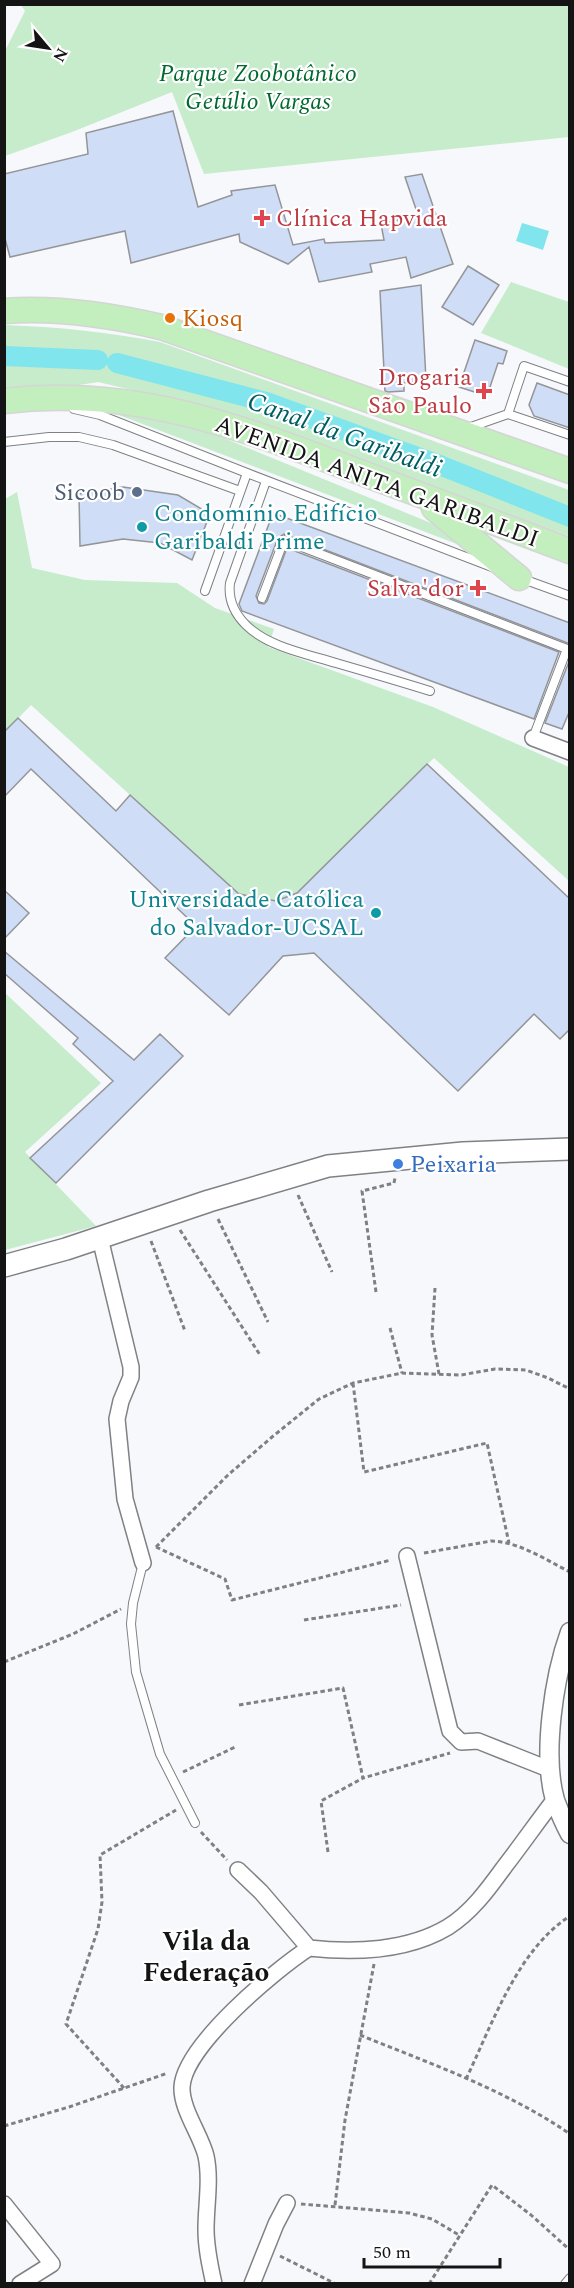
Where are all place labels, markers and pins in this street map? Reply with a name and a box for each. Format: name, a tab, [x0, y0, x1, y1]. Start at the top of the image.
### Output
place label: Clínica Hapvida	[276, 201, 448, 237]
marker: Clínica Hapvida	[253, 209, 271, 227]
place label: Kiosq	[182, 301, 243, 337]
marker: Kiosq	[163, 311, 177, 325]
place label: Drogaria São Paulo	[368, 360, 472, 424]
marker: Drogaria São Paulo	[477, 384, 491, 398]
place label: Sicoob	[54, 475, 125, 511]
marker: Sicoob	[130, 485, 144, 499]
place label: Condomínio Edifício Garibaldi Prime	[154, 496, 377, 560]
marker: Condomínio Edifício Garibaldi Prime	[135, 520, 149, 534]
place label: Salva'dor	[367, 571, 464, 607]
marker: Salva'dor	[469, 579, 487, 597]
place label: Universidade Católica do Salvador-UCSAL	[129, 882, 364, 946]
marker: Universidade Católica do Salvador-UCSAL	[369, 906, 383, 920]
place label: Peixaria	[410, 1147, 497, 1183]
marker: Peixaria	[391, 1157, 405, 1171]

